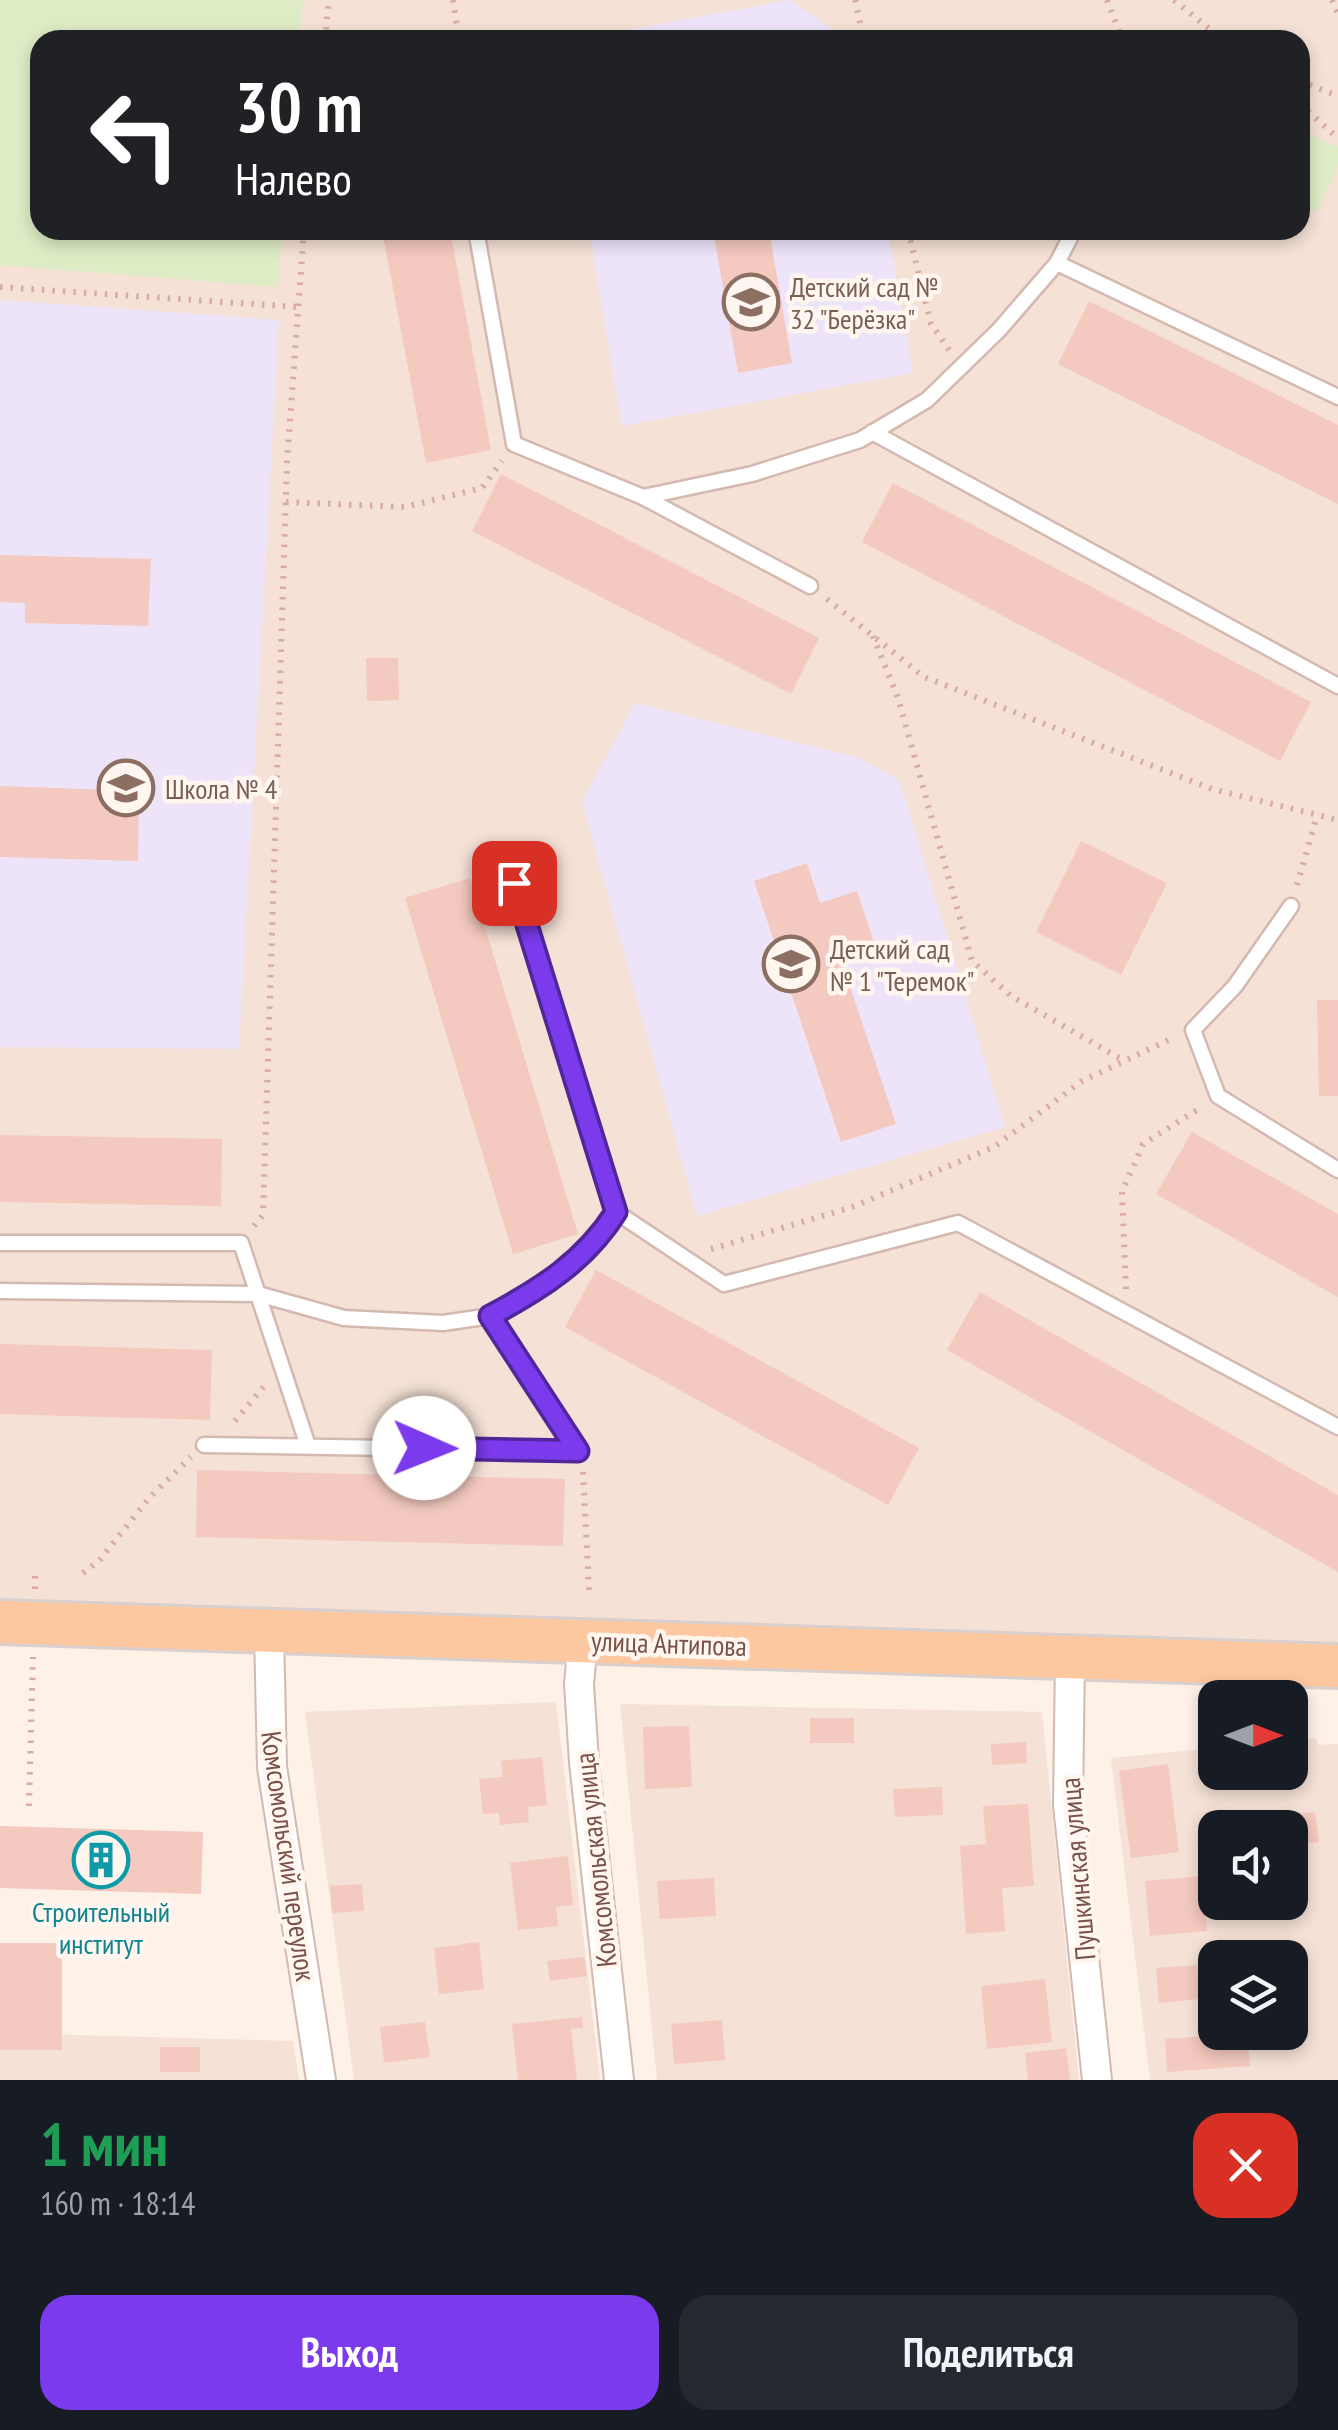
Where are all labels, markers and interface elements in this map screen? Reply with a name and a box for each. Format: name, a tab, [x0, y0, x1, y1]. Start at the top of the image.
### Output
text: 30 m	[235, 61, 363, 151]
icon: left	[70, 70, 200, 200]
text: Налево	[235, 149, 352, 207]
place label: Детский сад № 32 "Берёзка"	[790, 268, 939, 337]
school or university icon: Детский сад № 32 "Берёзка"	[721, 272, 781, 332]
school or university icon: Школа № 4	[96, 758, 156, 818]
place label: Школа № 4	[165, 770, 278, 807]
pin	[472, 841, 557, 926]
icon: arrive	[487, 856, 542, 911]
place label: Детский сад № 1 "Теремок"	[830, 930, 974, 999]
school or university icon: Детский сад № 1 "Теремок"	[761, 934, 821, 994]
position arrow	[372, 1396, 476, 1500]
street label: улица Антипова	[590, 1622, 748, 1664]
north arrow	[1198, 1680, 1308, 1790]
map controls	[1198, 1680, 1308, 2050]
street label: Комсомольский переулок	[253, 1729, 325, 1983]
street label: Комсомольская улица	[565, 1751, 625, 1969]
street label: Пушкинская улица	[1051, 1776, 1103, 1962]
button: sound	[1198, 1810, 1308, 1920]
building icon: Строительный институт	[71, 1830, 131, 1890]
place label: Строительный институт	[32, 1893, 170, 1962]
button: layers	[1198, 1940, 1308, 2050]
text: 1 мин	[40, 2105, 168, 2183]
button: close	[1193, 2113, 1298, 2218]
text: 160 m · 18:14	[40, 2182, 195, 2224]
button: Выход	[40, 2295, 659, 2410]
button: Поделиться	[679, 2295, 1298, 2410]

